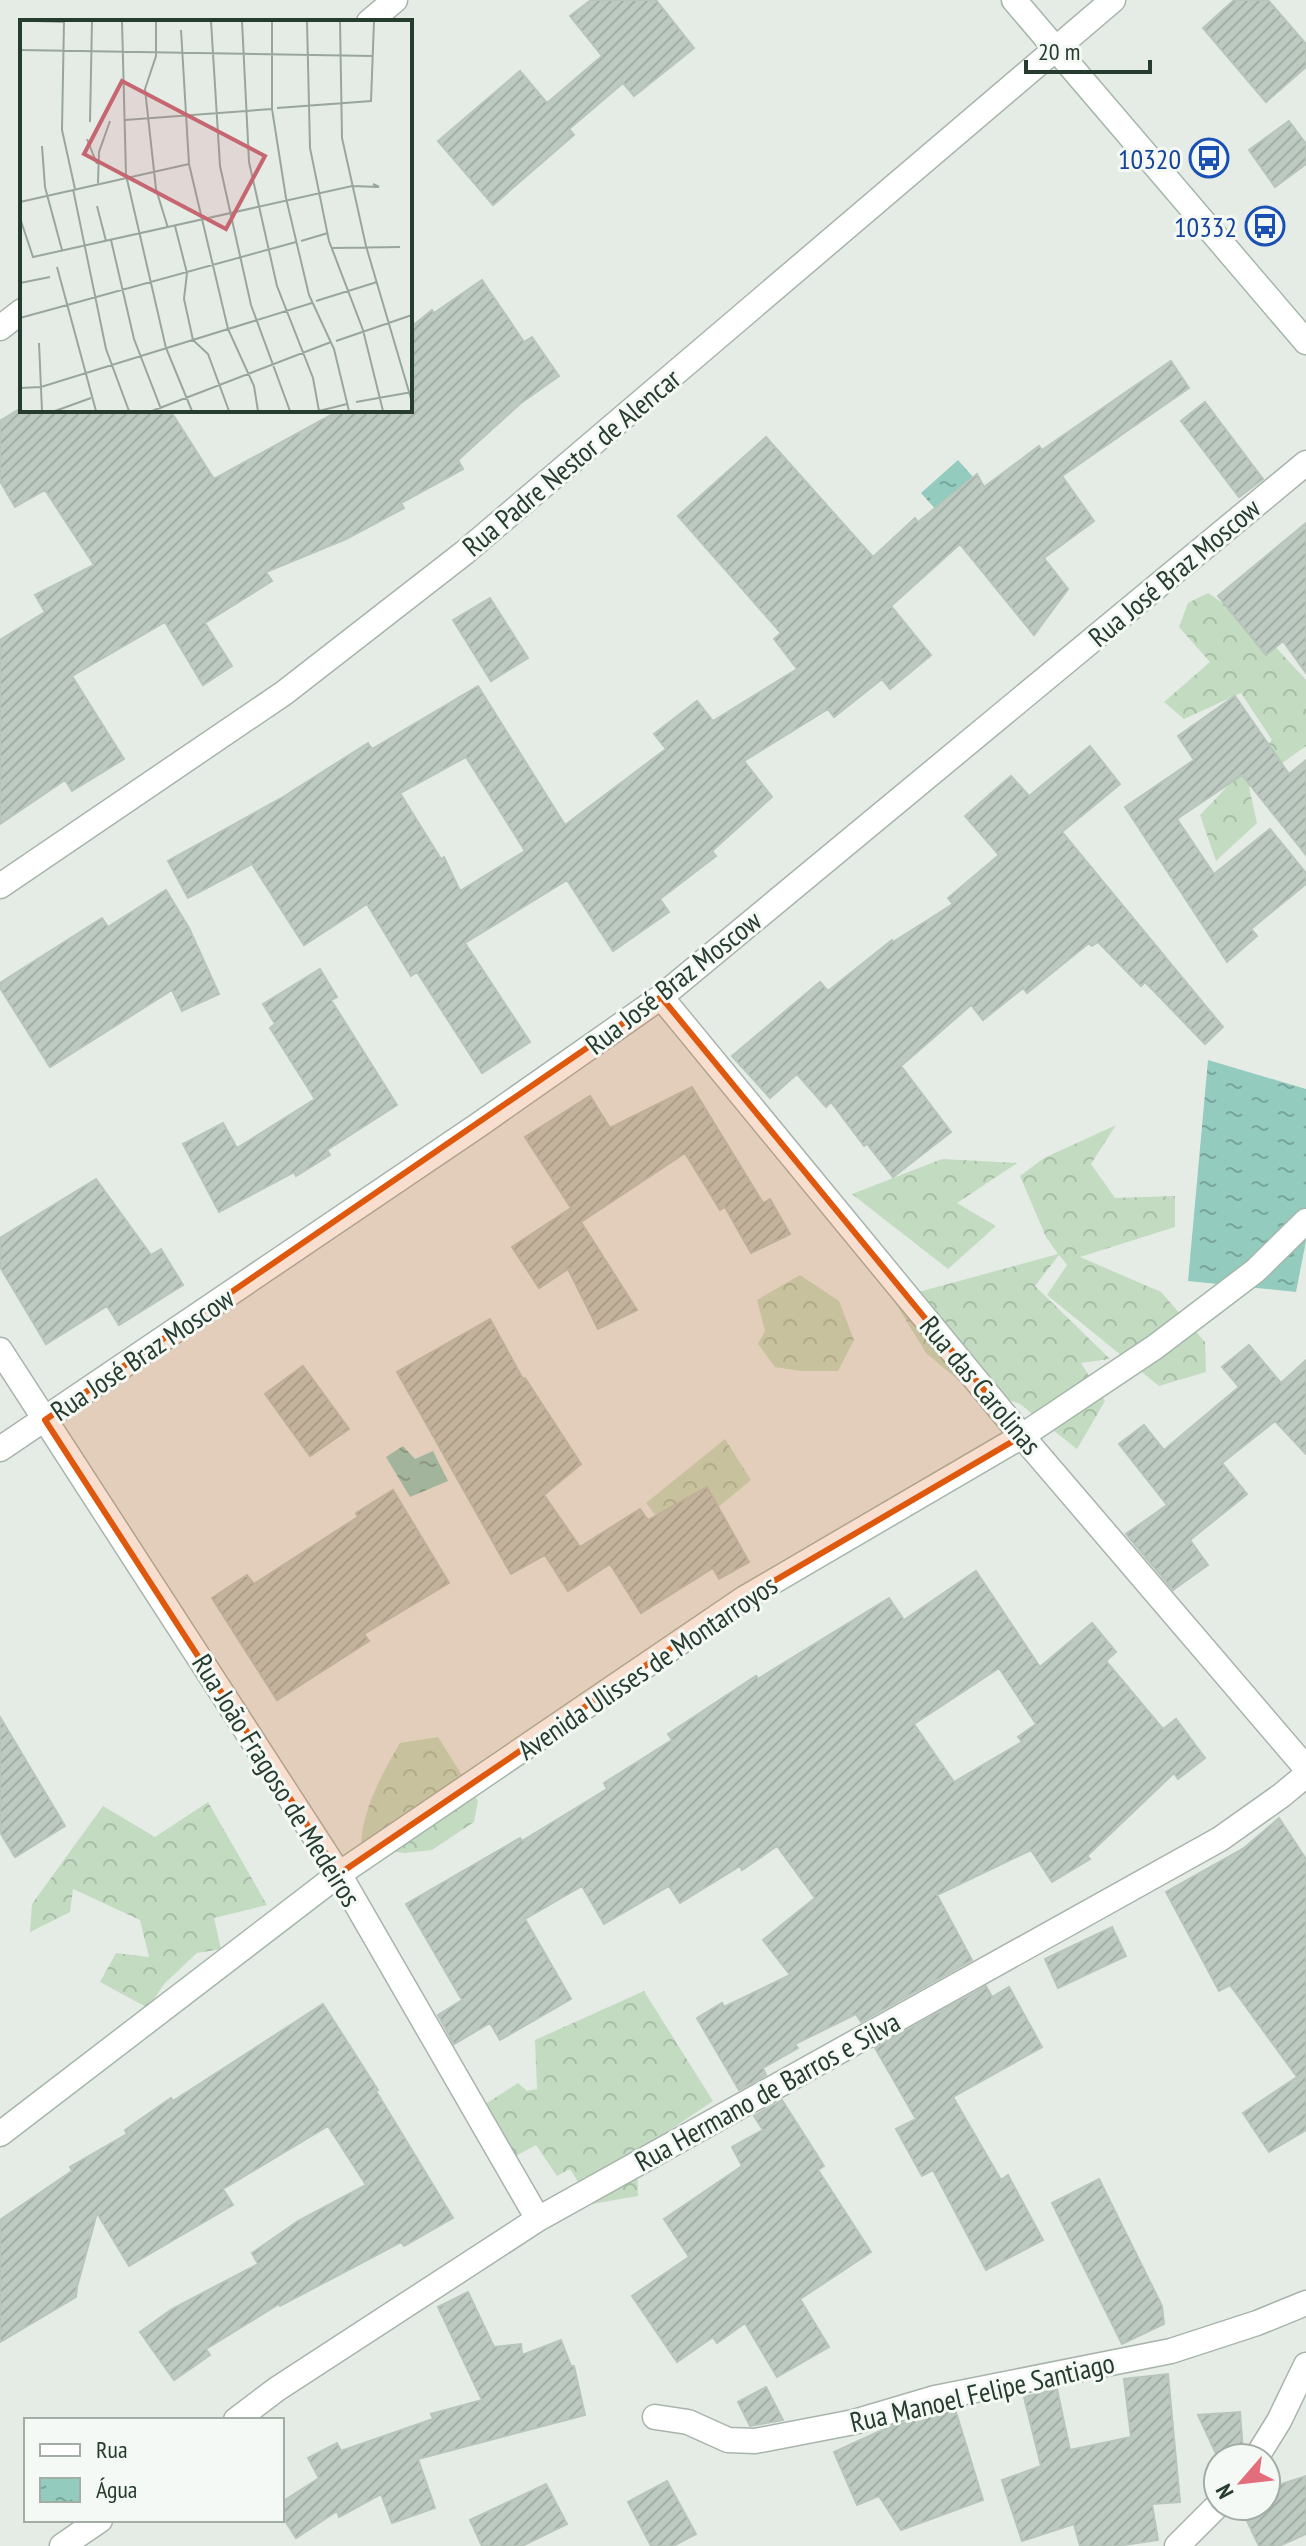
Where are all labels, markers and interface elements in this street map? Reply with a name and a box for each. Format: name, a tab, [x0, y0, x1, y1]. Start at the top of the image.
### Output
inset map	[20, 20, 412, 412]
scale bar	[1026, 24, 1150, 74]
text: 20 m	[1038, 36, 1080, 67]
bus stop icon: 10320	[1188, 137, 1230, 179]
place label: 10320	[1118, 140, 1181, 177]
bus stop icon: 10332	[1244, 205, 1286, 247]
place label: 10332	[1174, 208, 1237, 245]
street label: Rua Padre Nestor de Alencar	[454, 360, 688, 564]
street label: Rua José Braz Moscow	[1080, 489, 1268, 655]
street label: Rua José Braz Moscow	[578, 902, 769, 1062]
street label: Rua José Braz Moscow	[43, 1279, 241, 1429]
street label: Rua das Carolinas	[912, 1308, 1050, 1462]
street label: Avenida Ulisses de Montarroyos	[510, 1566, 784, 1768]
street label: Rua João Fragoso de Medeiros	[184, 1647, 370, 1913]
street label: Rua Hermano de Barros e Silva	[628, 2003, 906, 2179]
street label: Rua Manoel Felipe Santiago	[846, 2344, 1118, 2440]
legend	[24, 2418, 284, 2522]
text: Rua	[96, 2434, 128, 2465]
north arrow	[1202, 2442, 1282, 2522]
text: Água	[96, 2474, 137, 2505]
text: N	[1209, 2480, 1239, 2503]

